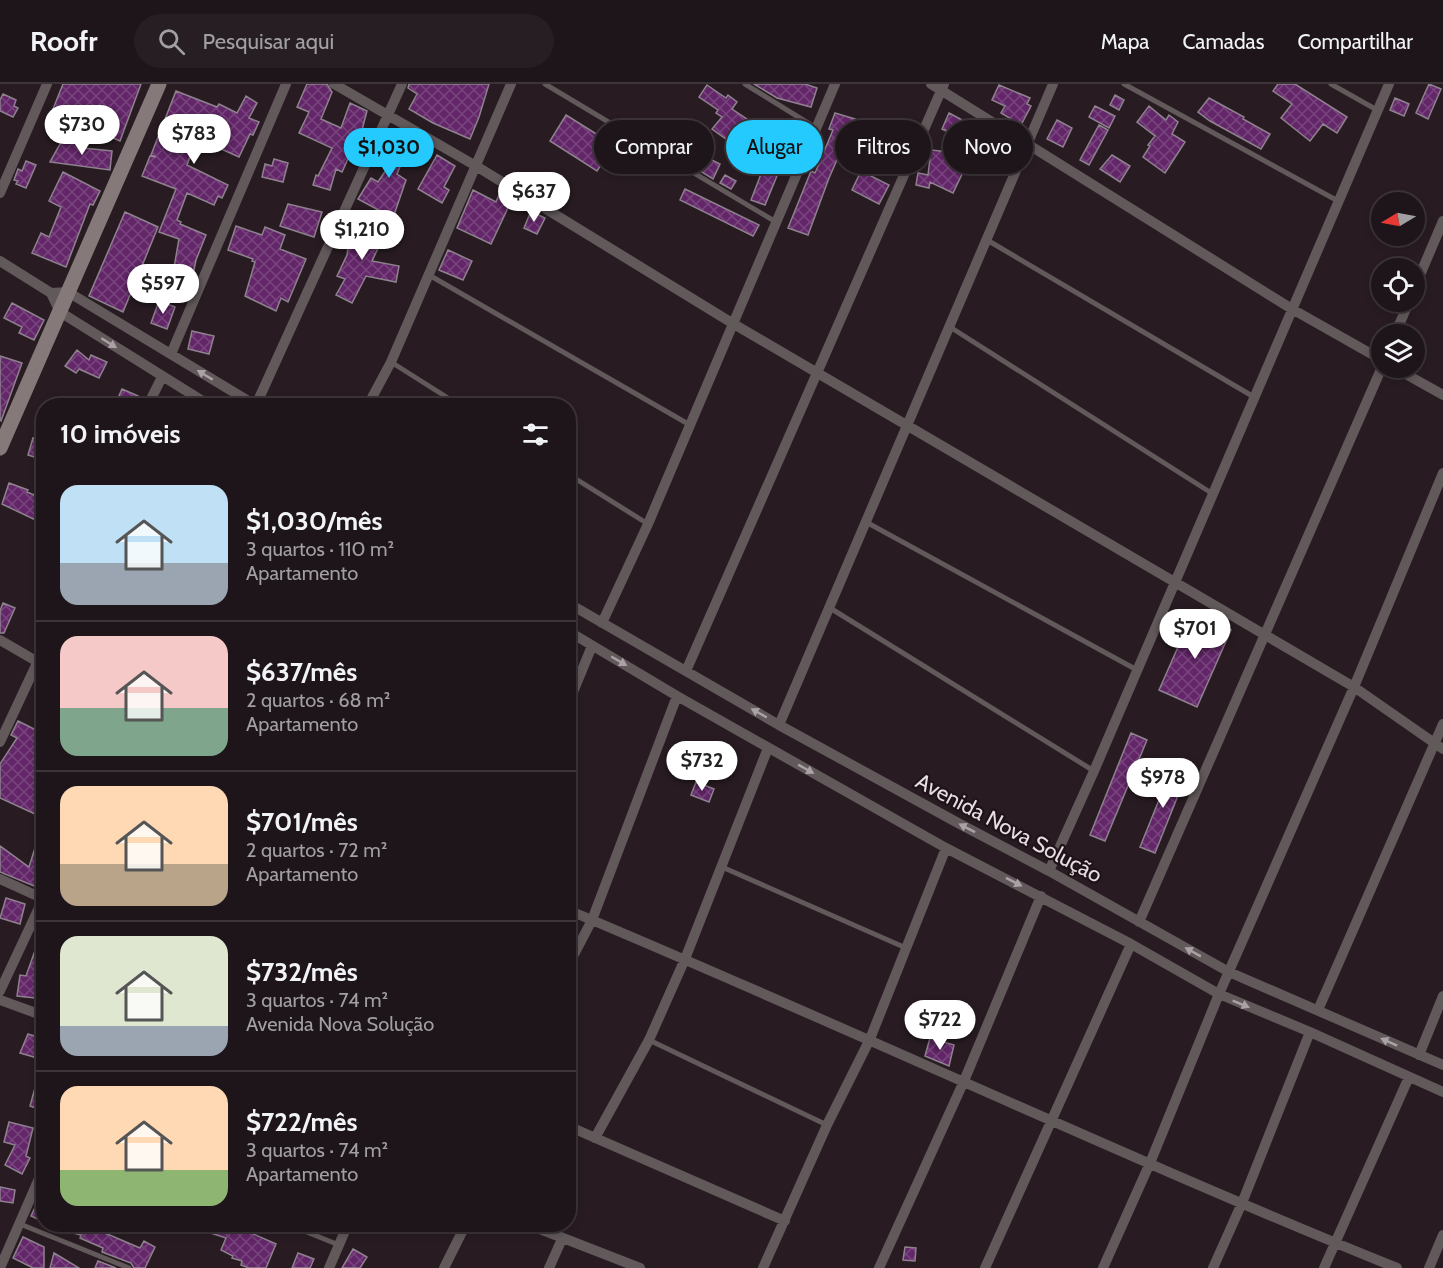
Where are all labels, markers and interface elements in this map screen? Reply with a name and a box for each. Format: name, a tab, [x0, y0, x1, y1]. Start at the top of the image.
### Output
search box	[134, 14, 554, 68]
text: Roofr	[30, 24, 98, 58]
icon: search	[155, 25, 188, 58]
text: Pesquisar aqui	[203, 28, 334, 55]
text: Mapa	[1101, 29, 1149, 54]
text: Camadas	[1182, 29, 1264, 54]
text: Compartilhar	[1297, 29, 1413, 54]
pin: $730	[46, 105, 118, 156]
text: $730	[59, 112, 105, 136]
pin: $783	[158, 114, 230, 165]
chip: Comprar	[594, 120, 714, 174]
chip: Alugar	[726, 120, 823, 174]
chip: Filtros	[835, 120, 931, 174]
chip: Novo	[943, 120, 1033, 174]
text: $783	[172, 121, 216, 145]
pin: $1,030	[340, 128, 438, 179]
text: $1,030	[358, 135, 420, 159]
pin: $637	[498, 172, 570, 223]
text: $637	[512, 179, 556, 203]
north arrow	[1371, 192, 1425, 246]
map controls	[1371, 192, 1425, 378]
pin: $1,210	[313, 210, 411, 261]
text: $1,210	[334, 217, 390, 241]
button: locate	[1371, 258, 1425, 312]
pin: $597	[127, 264, 199, 315]
text: $597	[141, 271, 185, 295]
button: layers	[1371, 324, 1425, 378]
one-way arrow	[101, 338, 117, 349]
one-way arrow	[197, 369, 213, 380]
text: 10 imóveis	[60, 418, 181, 450]
icon: filters	[519, 418, 552, 451]
text: $1,030/mês	[246, 505, 383, 537]
icon: home	[108, 509, 180, 581]
text: 3 quartos · 110 m²	[246, 537, 394, 561]
text: Apartamento	[246, 561, 358, 585]
pin: $701	[1159, 609, 1231, 660]
text: $701	[1173, 616, 1217, 640]
text: $637/mês	[246, 656, 357, 688]
one-way arrow	[610, 656, 627, 666]
icon: home	[108, 660, 180, 732]
text: 2 quartos · 68 m²	[246, 688, 390, 712]
one-way arrow	[751, 708, 767, 719]
text: Apartamento	[246, 712, 358, 736]
pin: $732	[666, 741, 738, 792]
text: $732	[680, 748, 724, 772]
pin: $978	[1127, 758, 1199, 809]
one-way arrow	[798, 764, 815, 774]
text: $978	[1140, 765, 1186, 789]
street label: Avenida Nova Solução	[911, 768, 1107, 888]
text: $701/mês	[246, 806, 358, 838]
icon: home	[108, 810, 180, 882]
one-way arrow	[958, 823, 975, 833]
text: 2 quartos · 72 m²	[246, 838, 387, 862]
text: Apartamento	[246, 862, 358, 886]
one-way arrow	[1006, 877, 1023, 887]
one-way arrow	[1184, 947, 1201, 957]
text: $732/mês	[246, 956, 358, 988]
icon: home	[108, 960, 180, 1032]
text: 3 quartos · 74 m²	[246, 988, 388, 1012]
one-way arrow	[1233, 999, 1251, 1009]
pin: $722	[904, 1000, 976, 1051]
text: $722	[919, 1007, 961, 1031]
text: Avenida Nova Solução	[246, 1012, 434, 1036]
one-way arrow	[1380, 1037, 1398, 1047]
text: $722/mês	[246, 1106, 358, 1138]
icon: home	[108, 1110, 180, 1182]
text: 3 quartos · 74 m²	[246, 1138, 388, 1162]
text: Apartamento	[246, 1162, 358, 1186]

